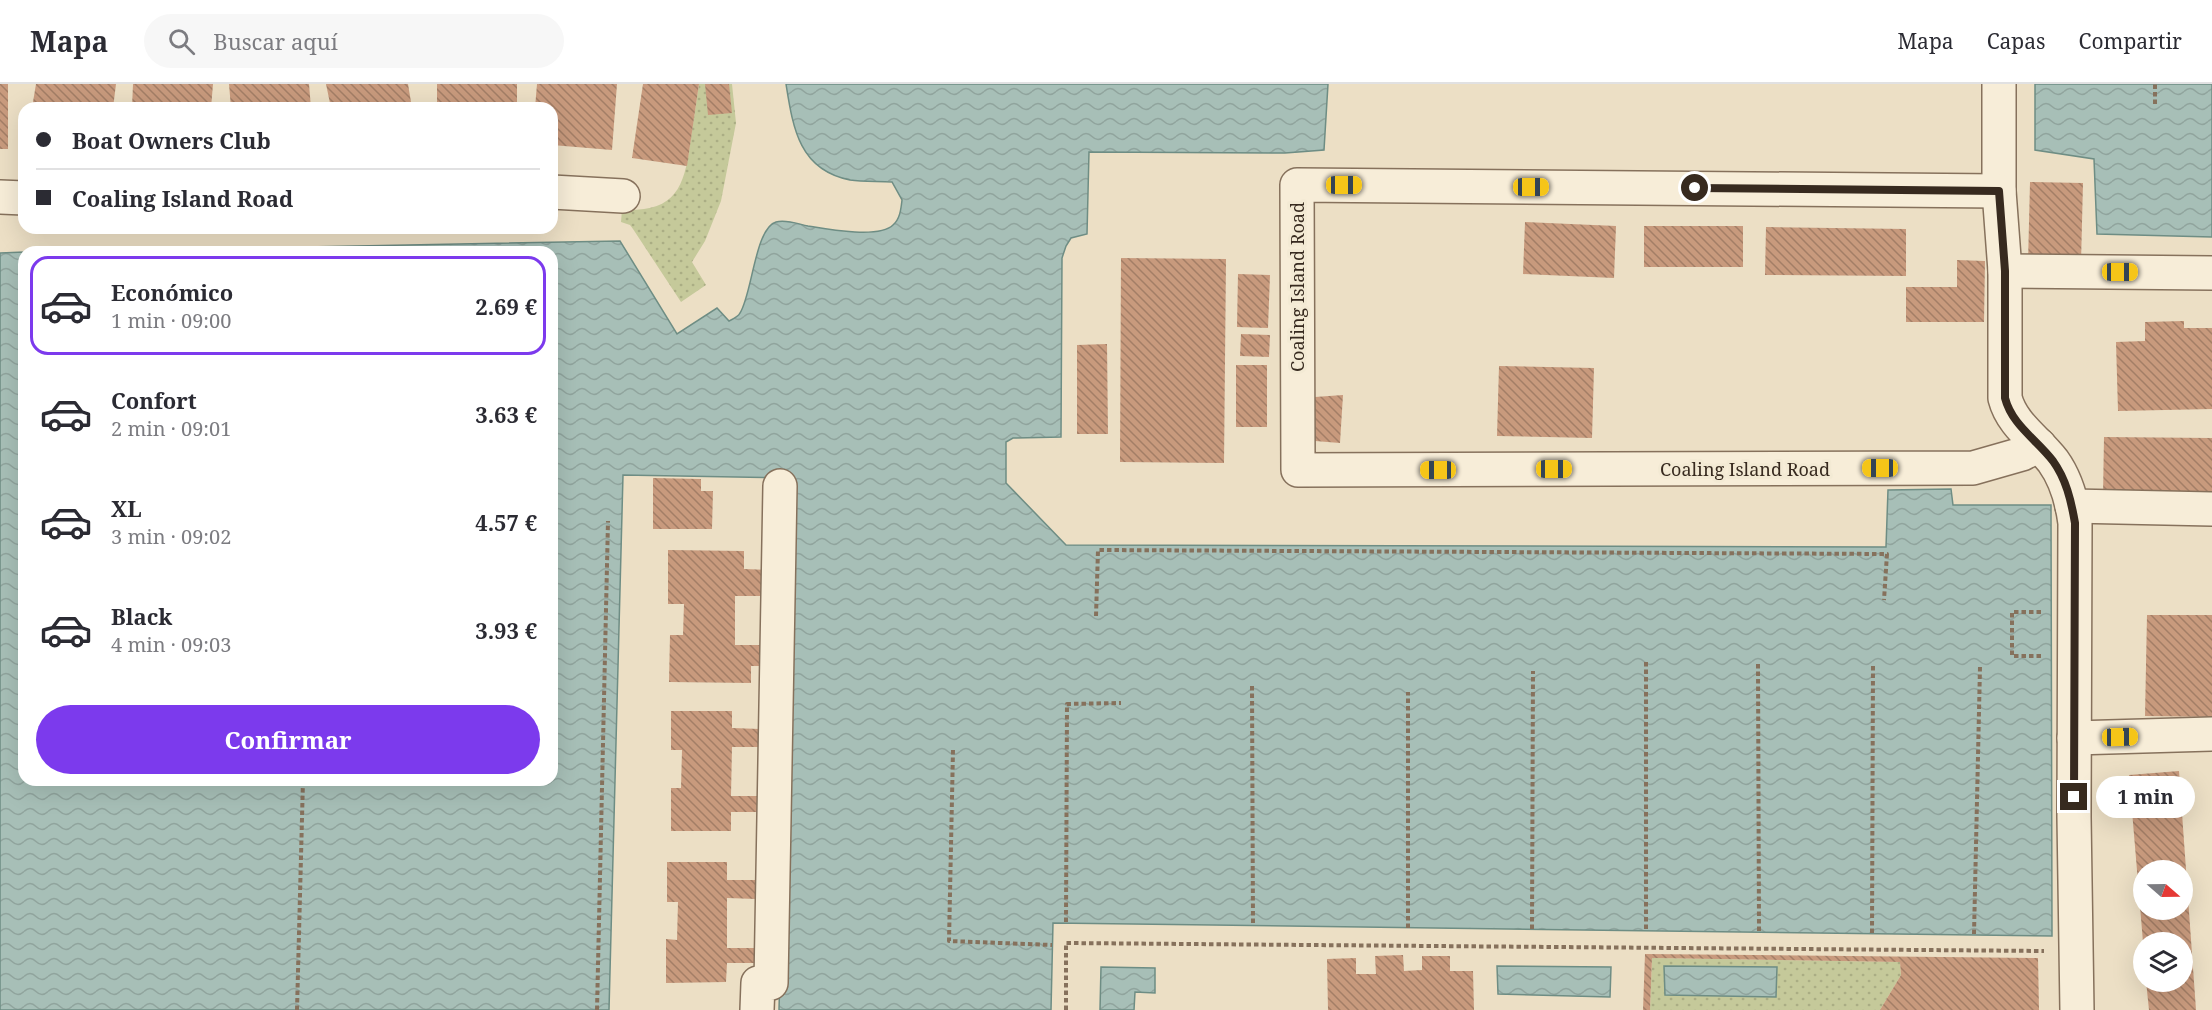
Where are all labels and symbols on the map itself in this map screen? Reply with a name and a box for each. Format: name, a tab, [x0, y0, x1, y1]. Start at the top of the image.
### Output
route start	[1681, 174, 1708, 201]
car	[1326, 176, 1362, 194]
car	[1513, 178, 1549, 196]
street label: Coaling Island Road	[1285, 202, 1309, 372]
car	[2102, 263, 2138, 281]
street label: Coaling Island Road	[1660, 457, 1830, 481]
car	[1862, 459, 1898, 477]
car	[1536, 460, 1572, 478]
car	[1420, 461, 1456, 479]
car	[2102, 728, 2138, 746]
callout: 1 min	[2095, 776, 2194, 818]
route end	[2060, 783, 2087, 810]
north arrow	[2133, 860, 2193, 920]

